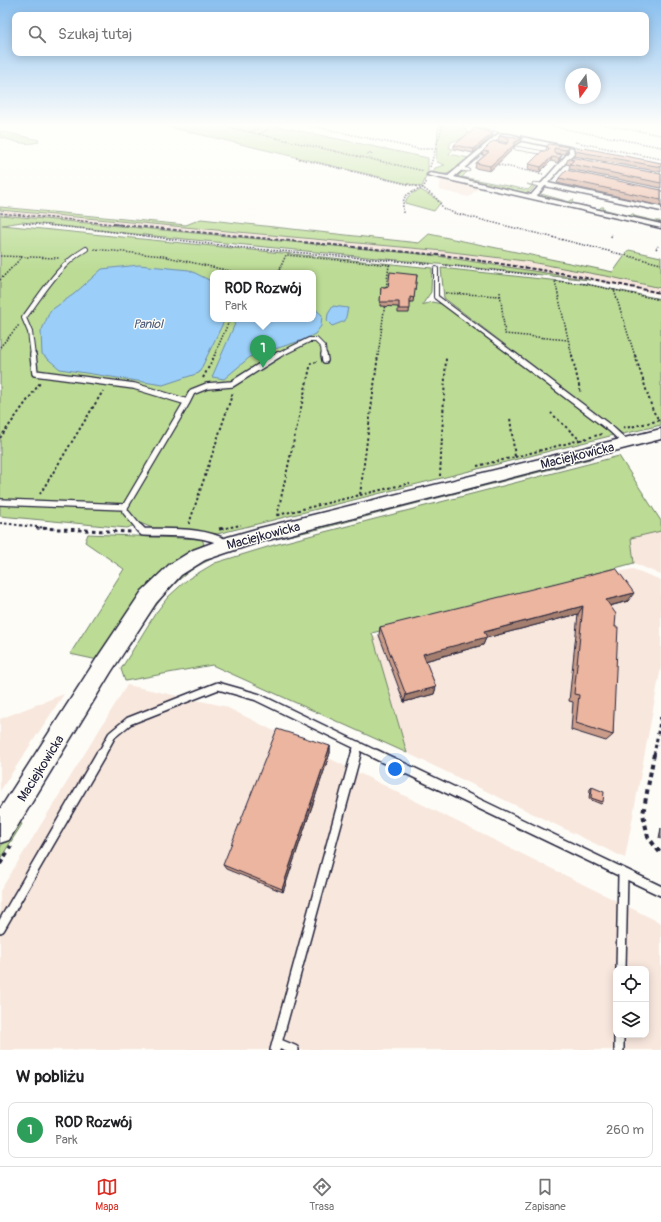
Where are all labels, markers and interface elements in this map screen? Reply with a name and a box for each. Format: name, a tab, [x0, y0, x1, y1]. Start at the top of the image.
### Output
search box	[12, 12, 649, 56]
icon: search	[26, 23, 48, 45]
text: Szukaj tutaj	[58, 25, 132, 44]
north arrow	[565, 68, 601, 104]
popup	[210, 270, 316, 322]
text: ROD Rozwój	[224, 279, 302, 298]
text: Park	[224, 298, 247, 314]
water label: Paniol	[133, 317, 164, 332]
pin: 1	[250, 335, 276, 368]
street label: Maciejkowicka	[539, 439, 616, 473]
street label: Maciejkowicka	[225, 518, 302, 553]
street label: Maciejkowicka	[14, 732, 68, 805]
your location	[385, 759, 405, 779]
map controls	[613, 966, 649, 1038]
button: locate	[613, 966, 649, 1002]
button: layers	[613, 1002, 649, 1038]
text: W pobliżu	[16, 1066, 84, 1087]
text: ROD Rozwój	[55, 1113, 132, 1132]
text: 1	[27, 1122, 33, 1138]
text: 260 m	[606, 1122, 644, 1138]
text: Park	[55, 1132, 78, 1148]
tab: Mapa	[95, 1176, 119, 1213]
tab: Trasa	[309, 1176, 334, 1213]
tab: Zapisane	[525, 1176, 566, 1213]

